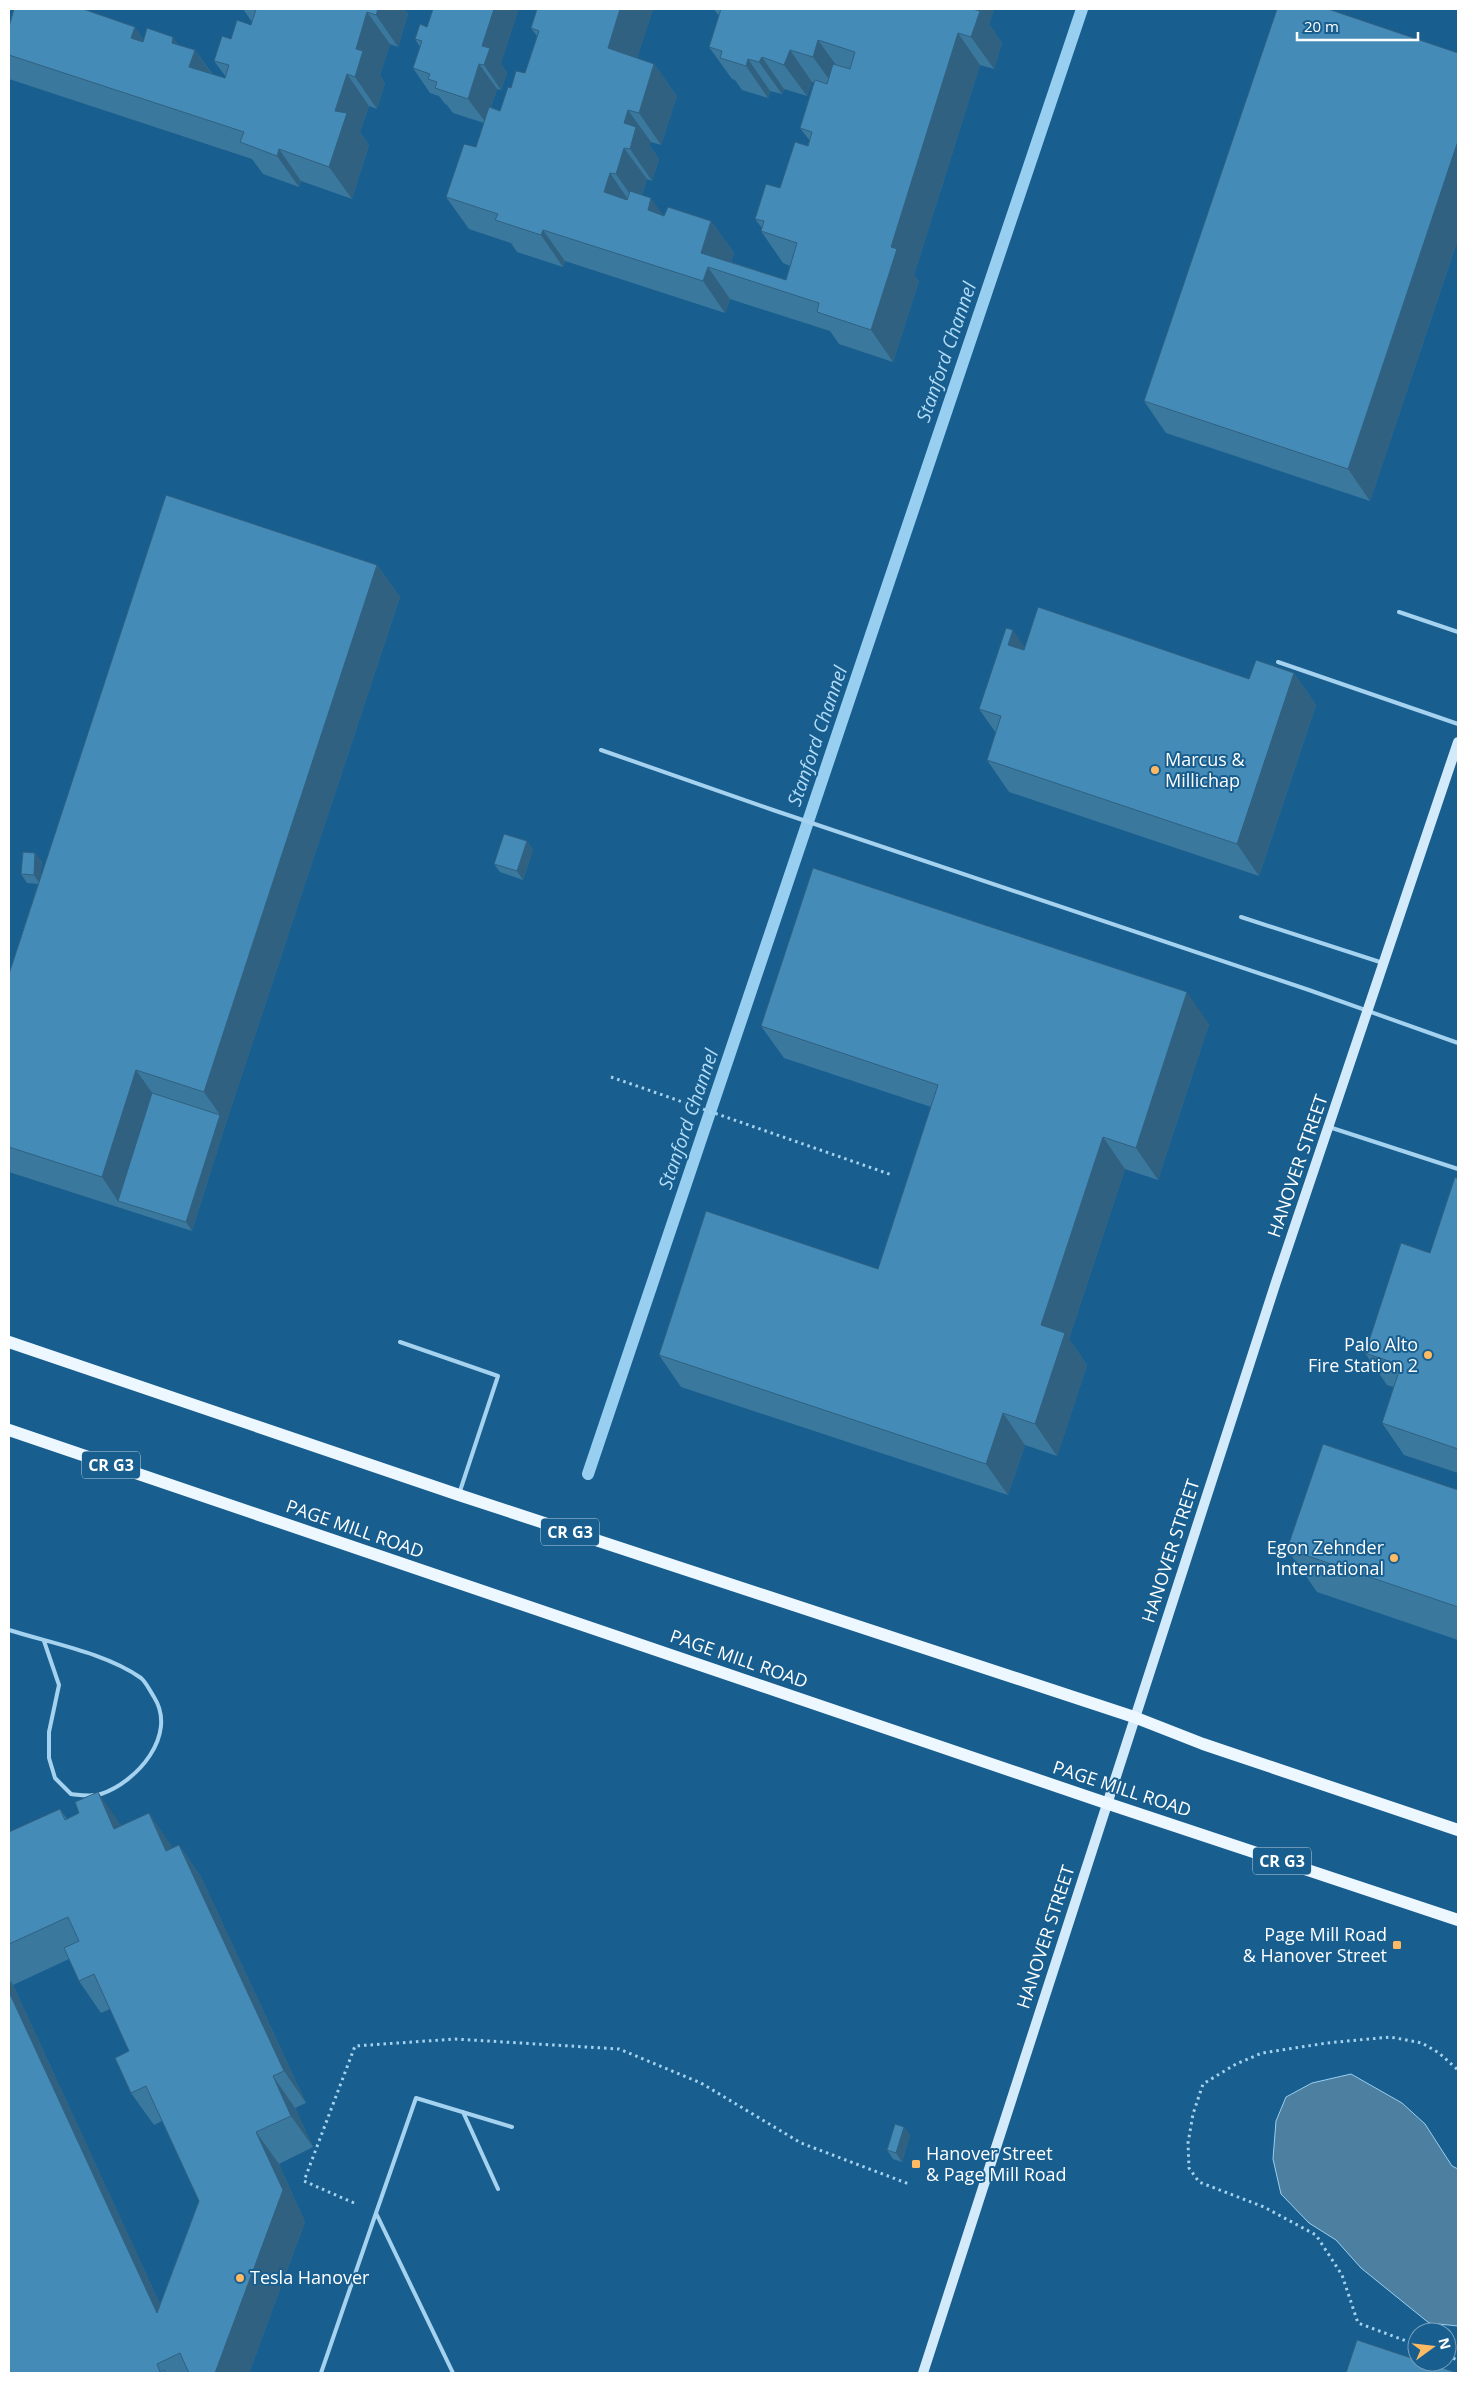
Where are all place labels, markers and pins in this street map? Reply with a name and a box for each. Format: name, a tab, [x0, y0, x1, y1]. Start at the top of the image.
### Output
place label: Marcus & Millichap	[1165, 747, 1245, 792]
marker: Marcus & Millichap	[1149, 764, 1161, 776]
place label: Palo Alto Fire Station 2	[1308, 1332, 1418, 1377]
marker: Palo Alto Fire Station 2	[1422, 1349, 1434, 1361]
place label: Egon Zehnder International	[1267, 1535, 1385, 1580]
marker: Egon Zehnder International	[1388, 1552, 1400, 1564]
place label: Page Mill Road & Hanover Street	[1243, 1922, 1387, 1967]
marker: Page Mill Road & Hanover Street	[1391, 1939, 1403, 1951]
place label: Hanover Street & Page Mill Road	[926, 2141, 1067, 2186]
marker: Hanover Street & Page Mill Road	[910, 2158, 922, 2170]
place label: Tesla Hanover	[250, 2265, 370, 2289]
marker: Tesla Hanover	[234, 2272, 246, 2284]

